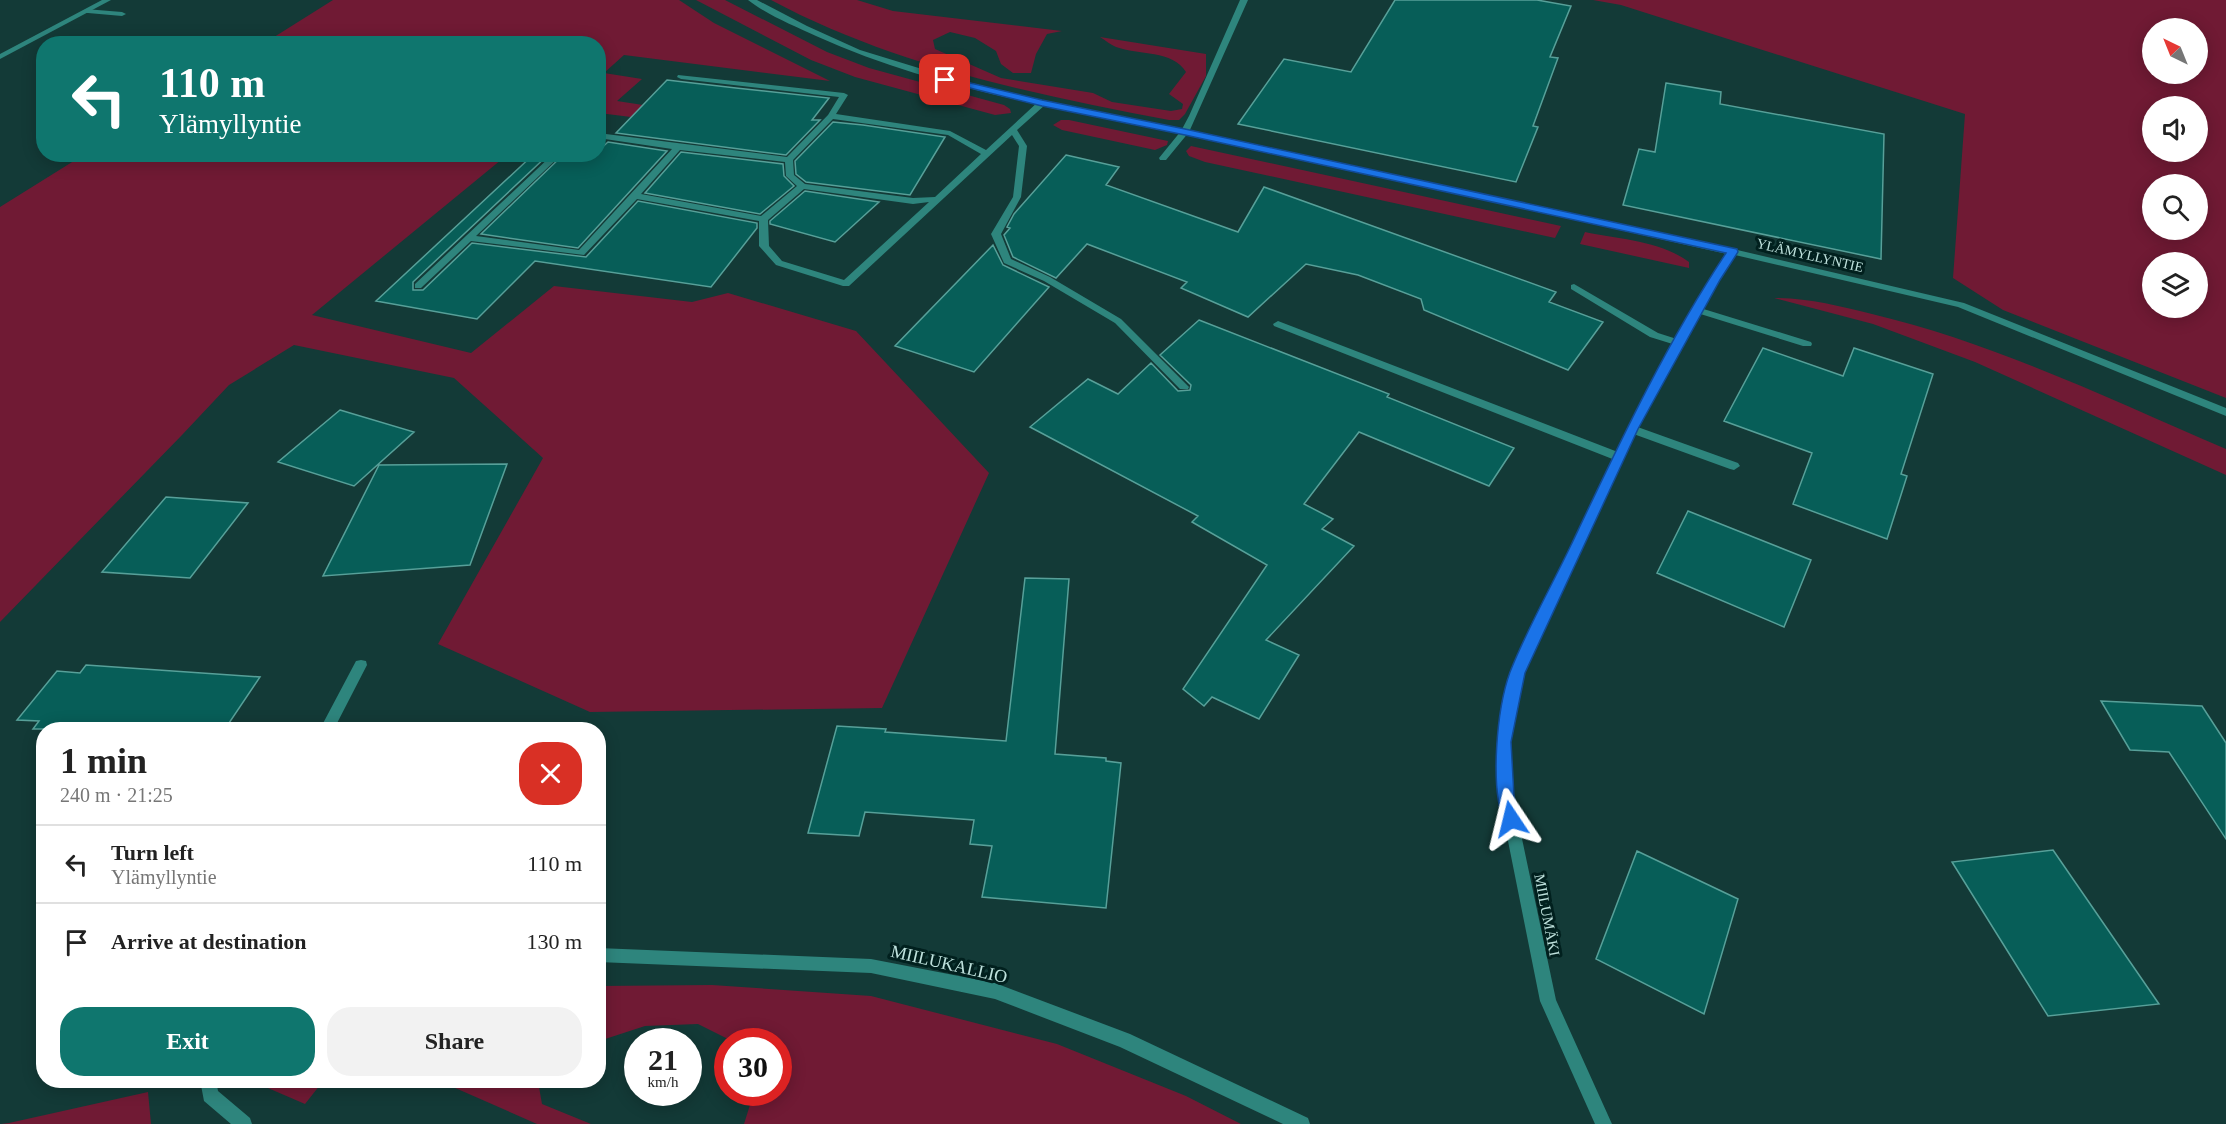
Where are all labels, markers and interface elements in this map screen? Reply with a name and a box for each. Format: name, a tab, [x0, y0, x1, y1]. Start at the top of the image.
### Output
north arrow	[2142, 18, 2208, 84]
map controls	[2142, 18, 2208, 318]
pin	[919, 54, 970, 105]
icon: left	[60, 60, 138, 138]
text: 110 m	[159, 60, 265, 106]
icon: arrive	[928, 63, 961, 96]
button: sound	[2142, 96, 2208, 162]
text: Ylämyllyntie	[159, 109, 301, 139]
button: search	[2142, 174, 2208, 240]
street label: YLÄMYLLYNTIE	[1755, 235, 1865, 275]
button: layers	[2142, 252, 2208, 318]
text: 1 min	[60, 741, 147, 781]
button: close	[519, 742, 582, 805]
text: 240 m · 21:25	[60, 784, 173, 806]
position arrow	[1479, 787, 1543, 851]
text: Turn left	[111, 840, 194, 865]
icon: left	[60, 848, 93, 881]
text: 110 m	[527, 851, 582, 876]
text: Ylämyllyntie	[111, 866, 217, 888]
street label: MIILUMÄKI	[1531, 873, 1563, 957]
icon: arrive	[60, 926, 93, 959]
text: Arrive at destination	[111, 929, 307, 954]
text: 130 m	[526, 929, 582, 954]
street label: MIILUKALLIO	[889, 941, 1009, 987]
button: Exit	[60, 1007, 315, 1076]
button: Share	[327, 1007, 582, 1076]
speed limit sign: 30	[714, 1028, 792, 1106]
text: 21	[648, 1043, 678, 1076]
text: km/h	[648, 1074, 678, 1090]

